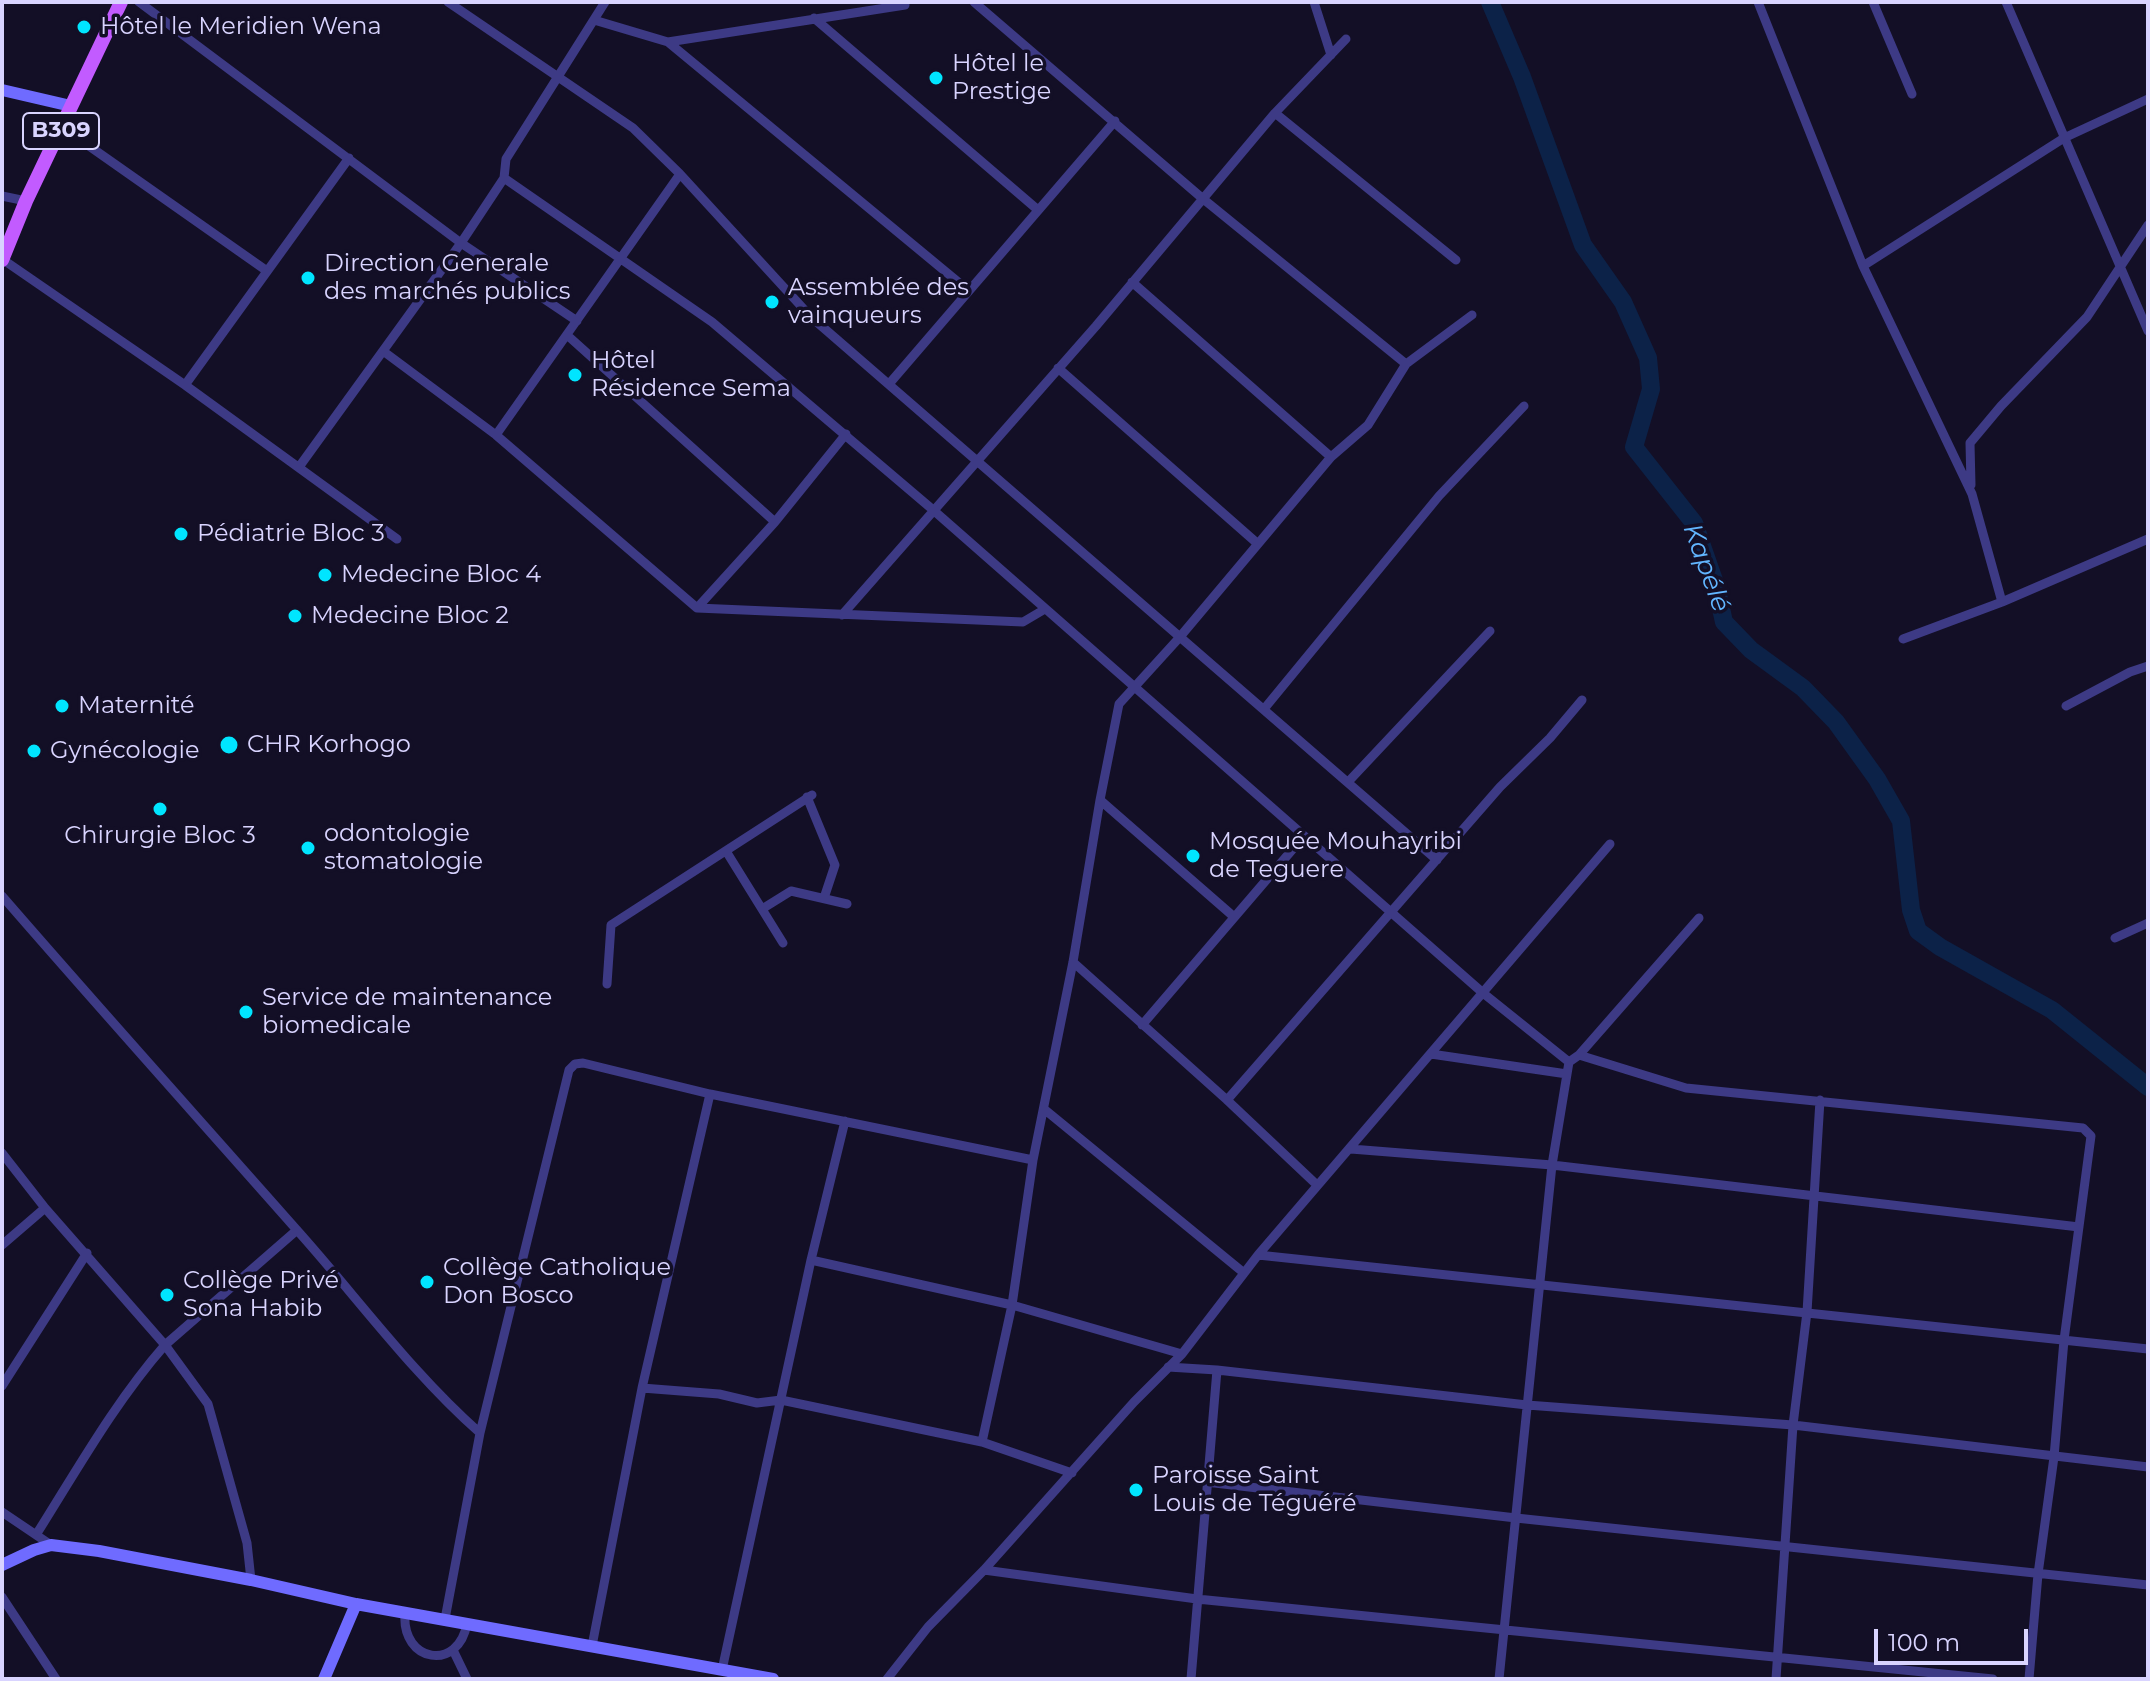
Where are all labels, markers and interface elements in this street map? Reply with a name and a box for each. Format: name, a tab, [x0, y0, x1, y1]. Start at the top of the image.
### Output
place label: Hôtel le Meridien Wena	[100, 13, 382, 41]
marker: Hôtel le Meridien Wena	[75, 18, 93, 36]
place label: Hôtel le Prestige	[952, 50, 1051, 106]
marker: Hôtel le Prestige	[927, 69, 945, 87]
road number: B309	[23, 113, 99, 149]
place label: Direction Generale des marchés publics	[324, 250, 571, 306]
marker: Direction Generale des marchés publics	[299, 269, 317, 287]
place label: Assemblée des vainqueurs	[788, 274, 969, 330]
marker: Assemblée des vainqueurs	[763, 293, 781, 311]
place label: Hôtel Résidence Sema	[591, 347, 791, 403]
marker: Hôtel Résidence Sema	[566, 366, 584, 384]
place label: Pédiatrie Bloc 3	[197, 520, 385, 548]
water label: Kapélé	[1676, 520, 1736, 616]
marker: Pédiatrie Bloc 3	[172, 525, 190, 543]
place label: Medecine Bloc 4	[341, 561, 541, 589]
marker: Medecine Bloc 4	[316, 566, 334, 584]
place label: Medecine Bloc 2	[311, 602, 509, 630]
marker: Medecine Bloc 2	[286, 607, 304, 625]
place label: Maternité	[78, 692, 195, 720]
marker: Maternité	[53, 697, 71, 715]
place label: CHR Korhogo	[247, 731, 411, 759]
marker: CHR Korhogo	[218, 734, 240, 756]
place label: Gynécologie	[50, 737, 200, 765]
marker: Gynécologie	[25, 742, 43, 760]
marker: Chirurgie Bloc 3	[151, 800, 169, 818]
place label: odontologie stomatologie	[324, 820, 483, 876]
place label: Chirurgie Bloc 3	[64, 822, 256, 850]
place label: Mosquée Mouhayribi de Teguere	[1209, 828, 1462, 884]
marker: odontologie stomatologie	[299, 839, 317, 857]
marker: Mosquée Mouhayribi de Teguere	[1184, 847, 1202, 865]
place label: Service de maintenance biomedicale	[262, 984, 552, 1040]
marker: Service de maintenance biomedicale	[237, 1003, 255, 1021]
place label: Collège Catholique Don Bosco	[443, 1254, 671, 1310]
place label: Collège Privé Sona Habib	[183, 1267, 339, 1323]
marker: Collège Catholique Don Bosco	[418, 1273, 436, 1291]
marker: Collège Privé Sona Habib	[158, 1286, 176, 1304]
place label: Paroisse Saint Louis de Téguéré	[1152, 1462, 1356, 1518]
marker: Paroisse Saint Louis de Téguéré	[1127, 1481, 1145, 1499]
scale bar	[1878, 1613, 2032, 1663]
text: 100 m	[1888, 1628, 1960, 1657]

